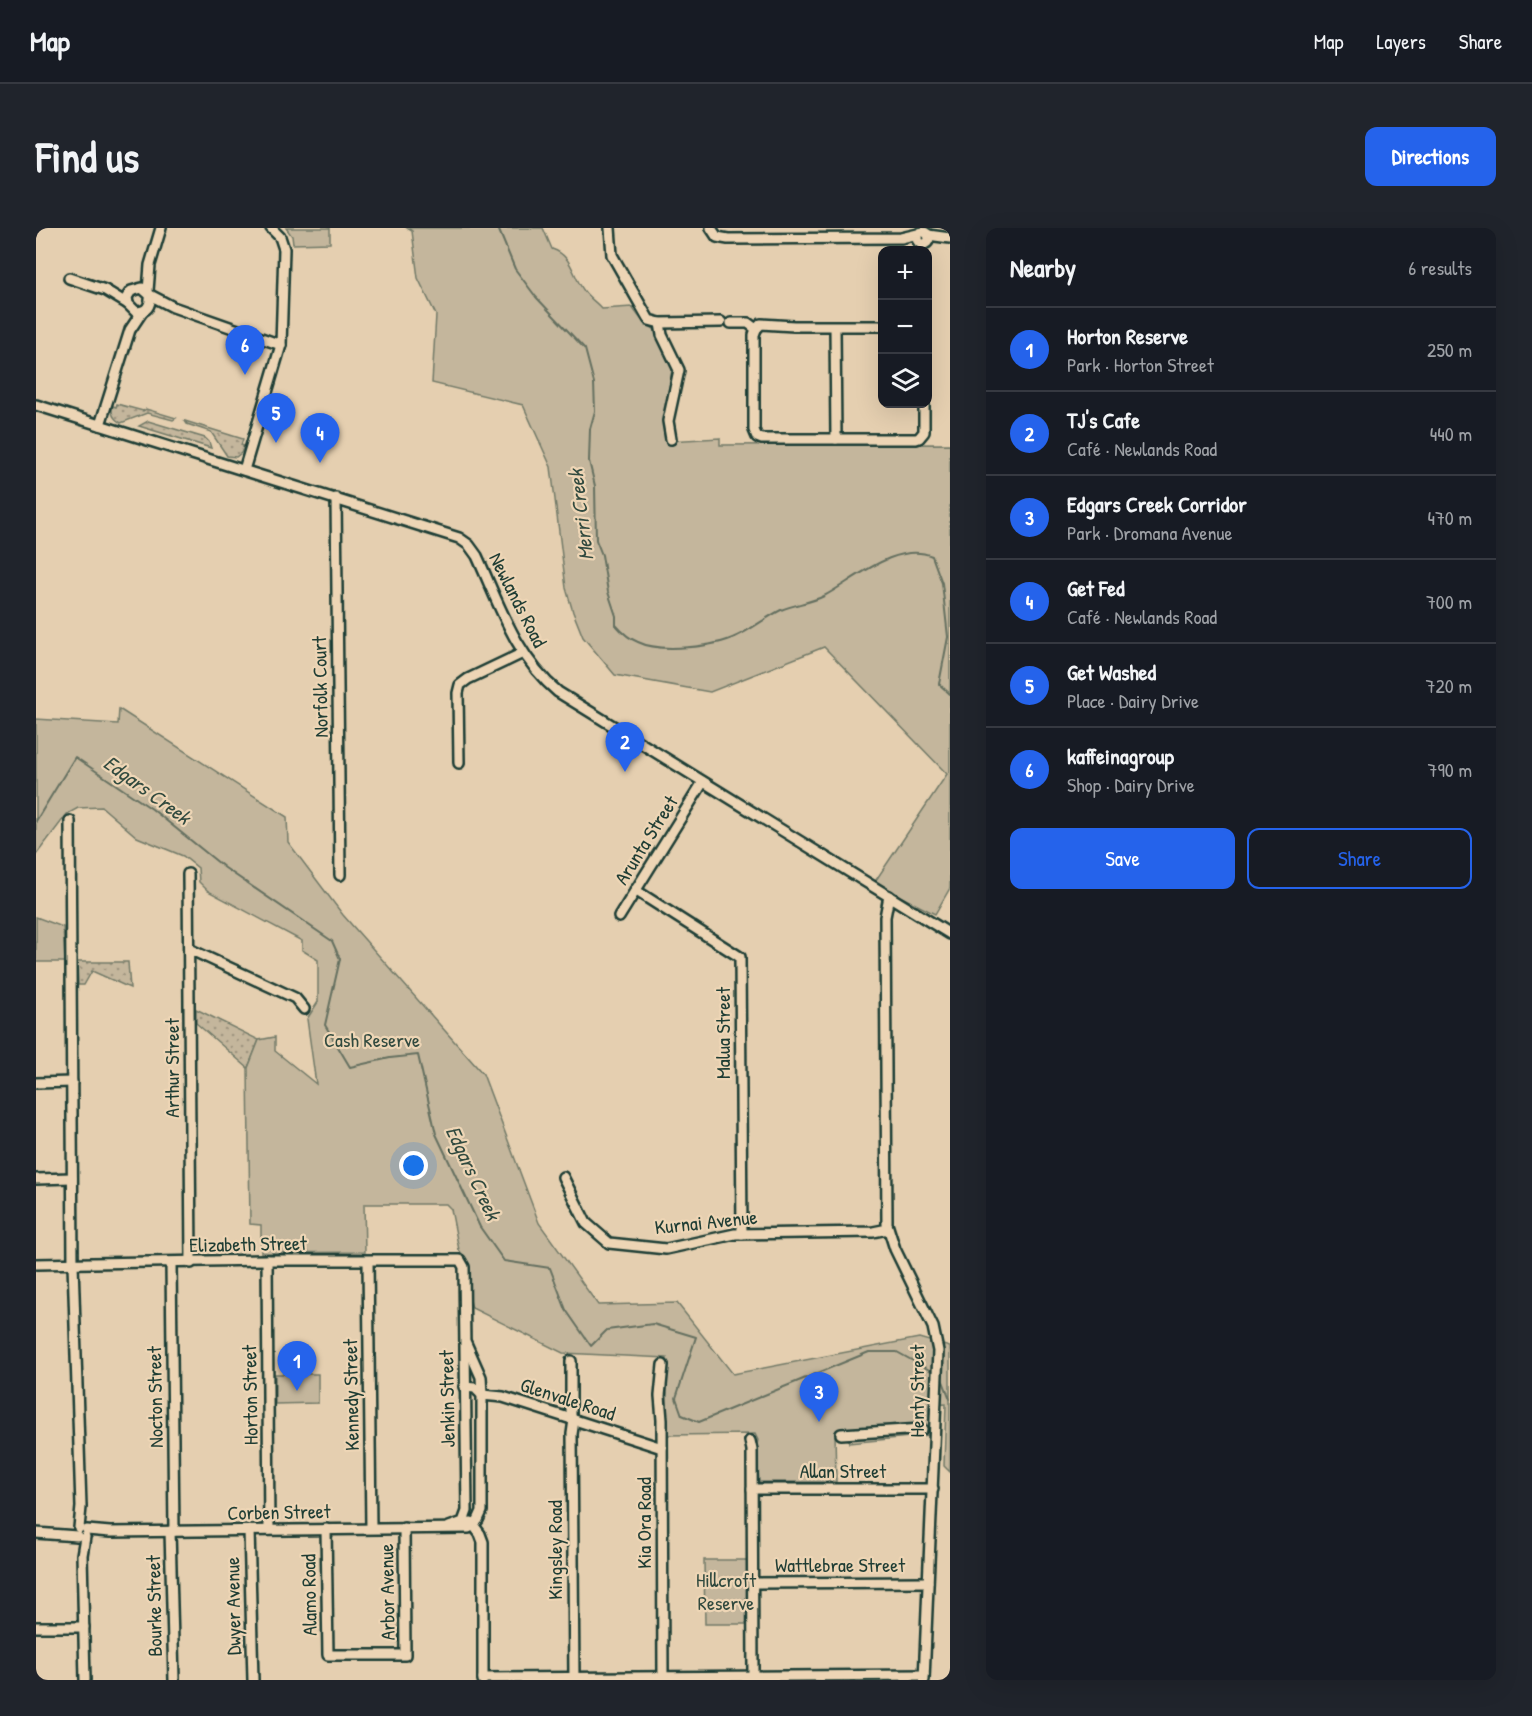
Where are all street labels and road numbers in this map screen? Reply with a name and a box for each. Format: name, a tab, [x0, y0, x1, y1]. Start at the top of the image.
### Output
street label: Newlands Road	[483, 548, 554, 652]
street label: Norfolk Court	[305, 635, 334, 738]
street label: Arunta Street	[608, 789, 684, 889]
street label: Malua Street	[709, 986, 736, 1079]
street label: Arthur Street	[158, 1017, 185, 1118]
street label: Kurnai Avenue	[653, 1203, 759, 1240]
street label: Elizabeth Street	[189, 1229, 308, 1258]
street label: Kennedy Street	[336, 1338, 365, 1451]
street label: Henty Street	[903, 1343, 930, 1437]
street label: Horton Street	[235, 1344, 264, 1445]
street label: Nocton Street	[140, 1345, 169, 1448]
street label: Jenkin Street	[432, 1349, 461, 1448]
street label: Glenvale Road	[517, 1370, 619, 1427]
street label: Allan Street	[800, 1457, 887, 1484]
street label: Kia Ora Road	[630, 1477, 657, 1569]
street label: Corben Street	[227, 1497, 332, 1526]
street label: Kingsley Road	[541, 1500, 568, 1600]
street label: Arbor Avenue	[372, 1543, 401, 1641]
street label: Wattlebrae Street	[775, 1551, 906, 1578]
street label: Bourke Street	[139, 1554, 168, 1657]
street label: Alamo Road	[294, 1554, 323, 1636]
street label: Dwyer Avenue	[218, 1557, 247, 1655]

